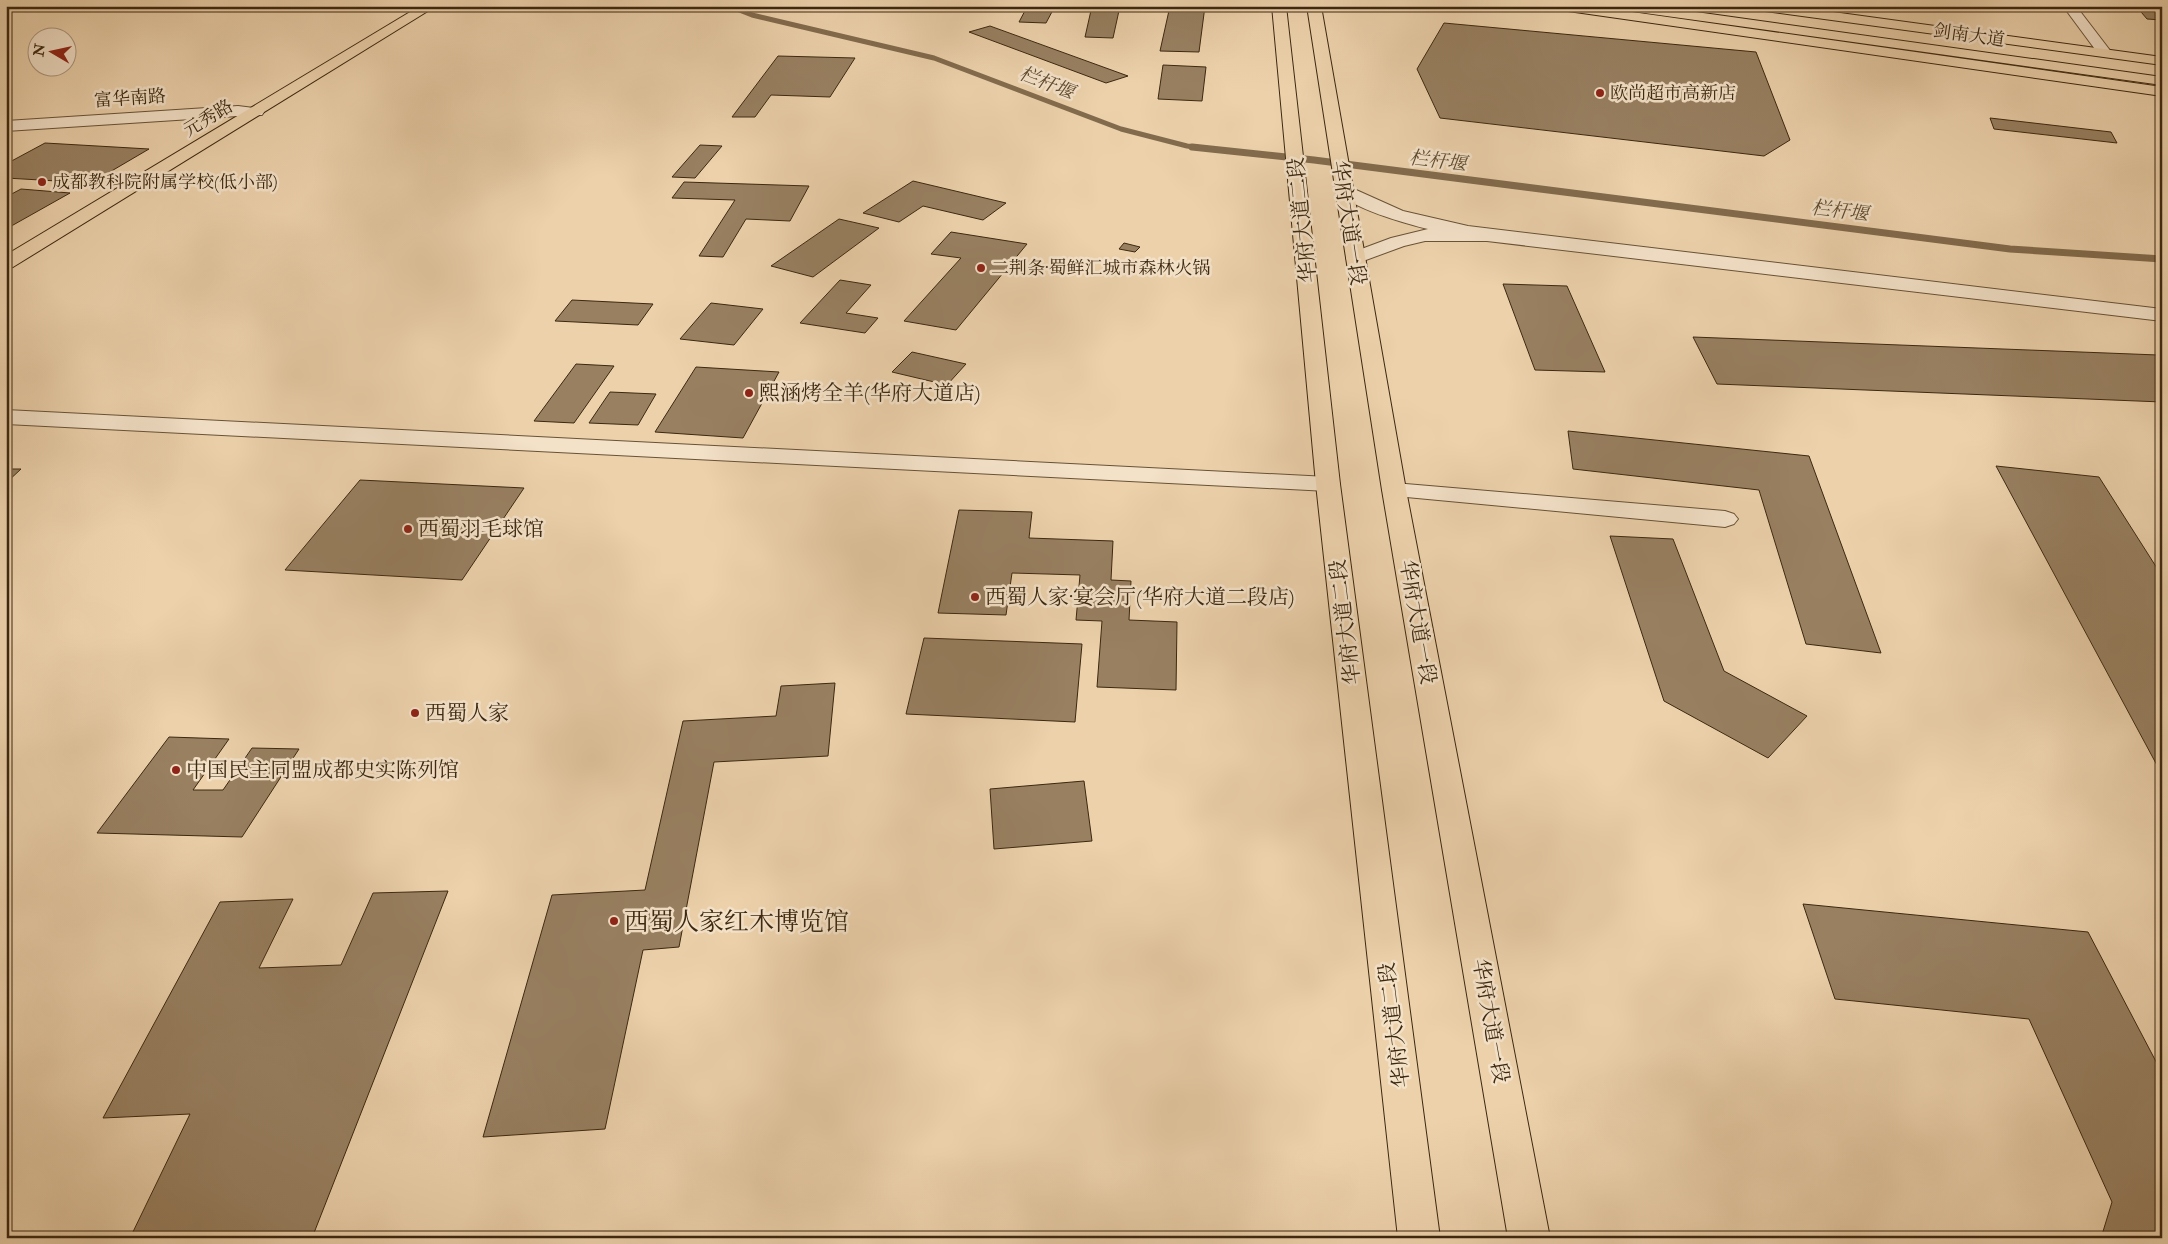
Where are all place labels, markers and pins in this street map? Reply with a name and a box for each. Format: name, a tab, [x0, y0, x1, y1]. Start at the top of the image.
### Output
place label: 欧尚超市高新店	[1610, 82, 1736, 105]
marker: 欧尚超市高新店	[1594, 87, 1606, 99]
place label: 成都教科院附属学校(低小部)	[52, 171, 278, 194]
marker: 成都教科院附属学校(低小部)	[36, 176, 48, 188]
place label: 二荆条·蜀鲜汇城市森林火锅	[991, 257, 1211, 280]
marker: 二荆条·蜀鲜汇城市森林火锅	[975, 262, 987, 274]
place label: 熙涵烤全羊(华府大道店)	[759, 380, 980, 407]
marker: 熙涵烤全羊(华府大道店)	[743, 387, 755, 399]
place label: 西蜀羽毛球馆	[418, 516, 544, 543]
marker: 西蜀羽毛球馆	[402, 523, 414, 535]
place label: 西蜀人家·宴会厅(华府大道二段店)	[985, 584, 1295, 611]
marker: 西蜀人家·宴会厅(华府大道二段店)	[969, 591, 981, 603]
place label: 西蜀人家	[425, 700, 509, 727]
marker: 西蜀人家	[409, 707, 421, 719]
place label: 中国民主同盟成都史实陈列馆	[186, 757, 459, 784]
marker: 中国民主同盟成都史实陈列馆	[170, 764, 182, 776]
place label: 西蜀人家红木博览馆	[624, 907, 849, 938]
marker: 西蜀人家红木博览馆	[608, 915, 620, 927]

